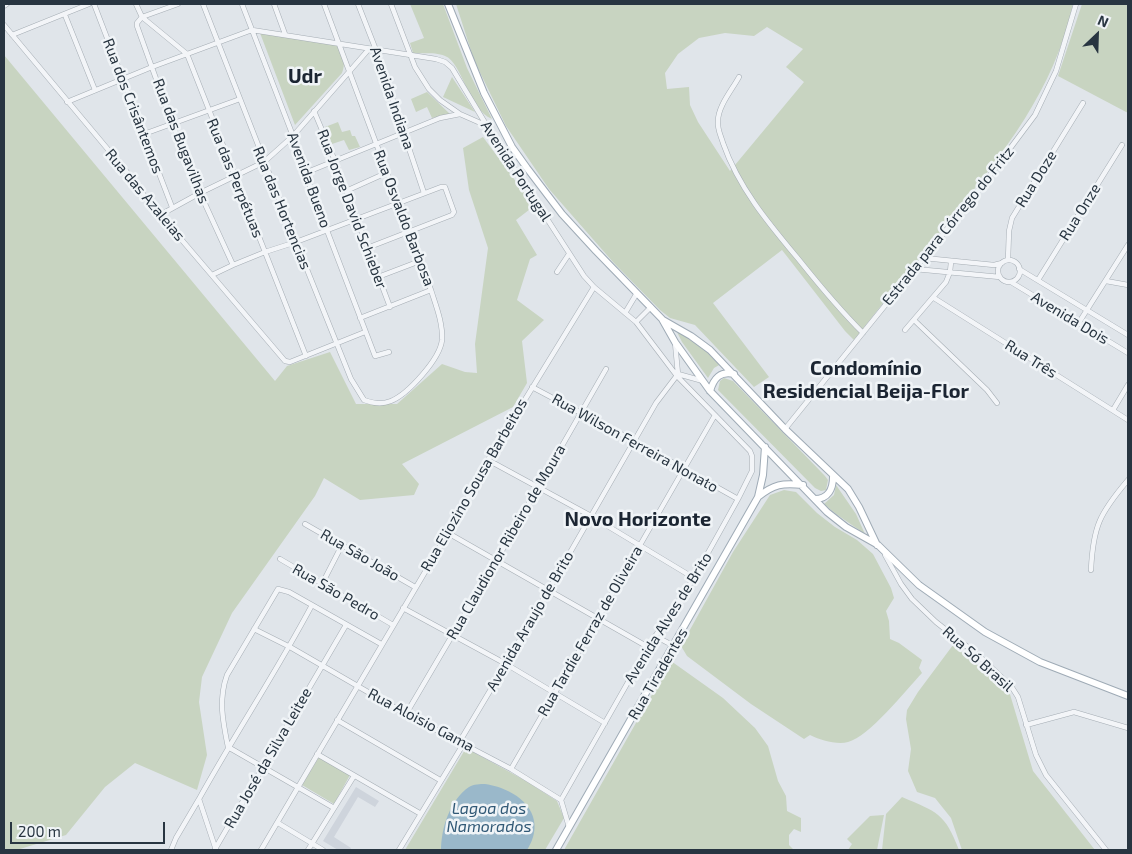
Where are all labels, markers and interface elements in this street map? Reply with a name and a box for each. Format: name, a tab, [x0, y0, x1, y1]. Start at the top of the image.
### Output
north arrow	[1072, 10, 1122, 60]
text: N	[1095, 11, 1111, 31]
street label: Rua dos Crisântemos	[99, 36, 167, 176]
street label: Avenida Indiana	[366, 44, 418, 152]
district label: Udr	[288, 64, 322, 88]
street label: Rua das Bugavilhas	[149, 76, 213, 206]
street label: Rua das Perpétuas	[203, 116, 267, 240]
street label: Avenida Portugal	[477, 117, 555, 225]
street label: Rua Jorge David Schieber	[313, 127, 391, 291]
street label: Avenida Bueno	[283, 130, 335, 230]
street label: Estrada para Córrego do Fritz	[878, 143, 1018, 309]
street label: Rua das Hortencias	[249, 144, 315, 272]
street label: Rua das Azaleias	[101, 145, 189, 245]
street label: Rua Osvaldo Barbosa	[370, 147, 438, 289]
street label: Rua Doze	[1012, 147, 1060, 211]
street label: Rua Onze	[1055, 180, 1105, 244]
street label: Avenida Dois	[1028, 288, 1112, 348]
street label: Rua Três	[1002, 336, 1060, 382]
district label: Condomínio Residencial Beija-Flor	[763, 356, 969, 403]
street label: Rua Wilson Ferreira Nonato	[549, 390, 721, 496]
street label: Rua Eliozino Sousa Barbeitos	[417, 395, 531, 575]
street label: Rua Claudionor Ribeiro de Moura	[443, 441, 569, 643]
district label: Novo Horizonte	[565, 507, 711, 531]
street label: Rua São João	[317, 525, 403, 585]
street label: Rua Tardie Ferraz de Oliveira	[534, 543, 646, 719]
street label: Avenida Araujo de Brito	[483, 548, 577, 694]
street label: Avenida Alves de Brito	[620, 549, 716, 687]
street label: Rua São Pedro	[289, 560, 383, 624]
street label: Rua Só Brasil	[939, 623, 1017, 695]
street label: Rua Tiradentes	[624, 625, 692, 723]
street label: Rua Aloisio Gama	[365, 684, 477, 756]
street label: Rua José da Silva Leitee	[220, 685, 316, 831]
water label: Lagoa dos Namorados	[446, 799, 532, 837]
scale bar	[12, 812, 168, 844]
text: 200 m	[18, 822, 61, 840]

